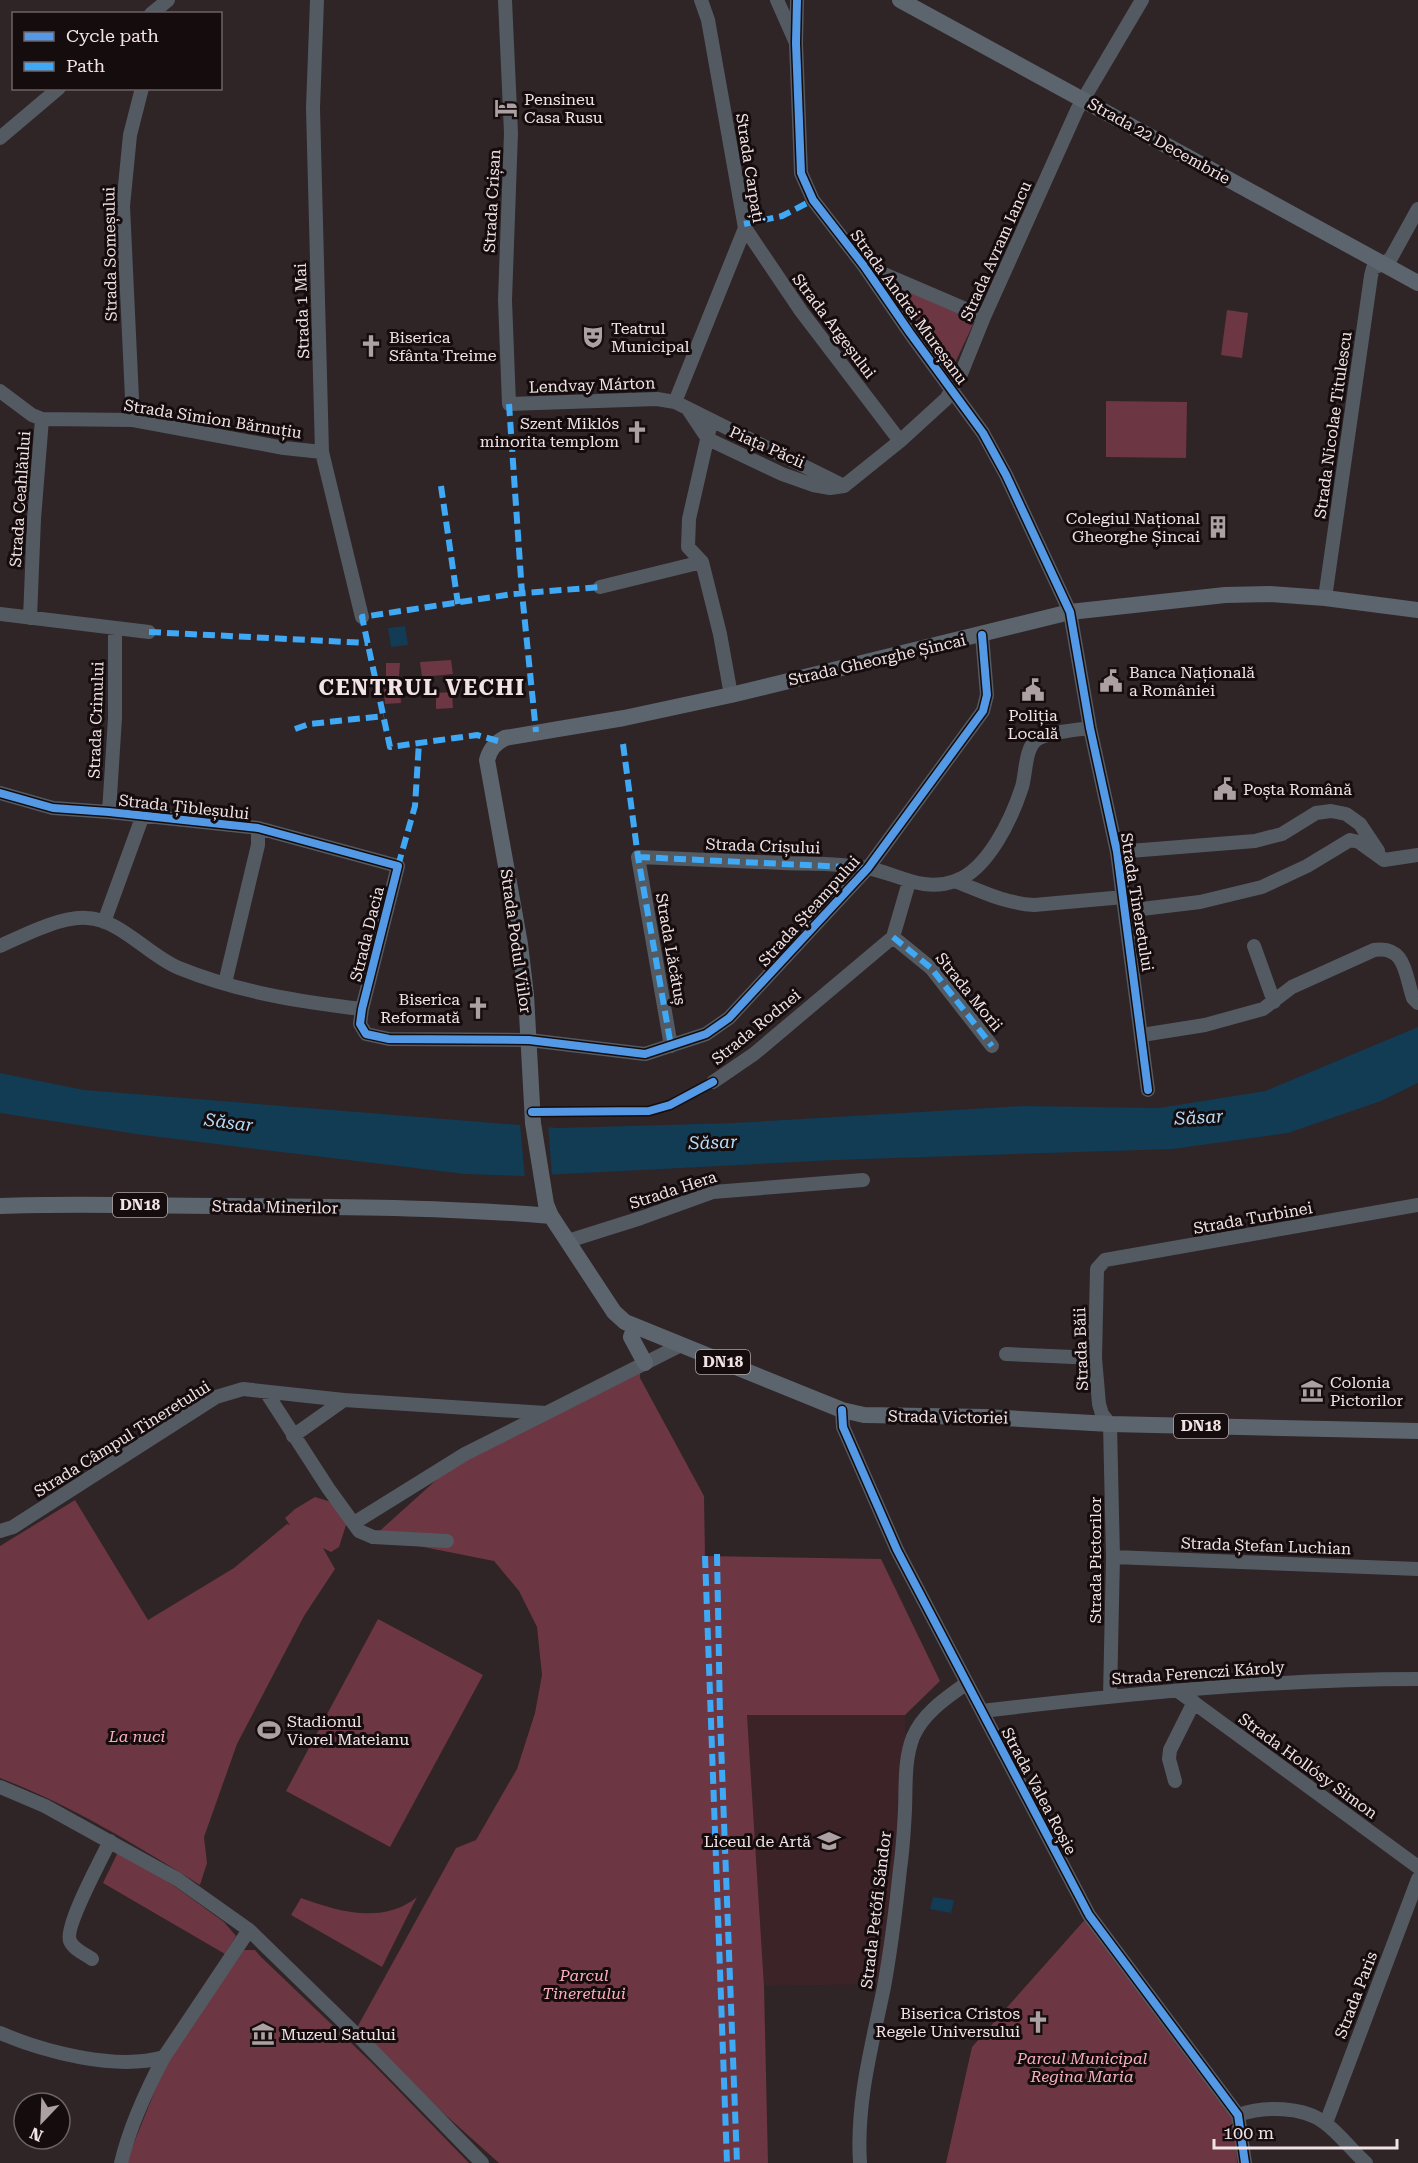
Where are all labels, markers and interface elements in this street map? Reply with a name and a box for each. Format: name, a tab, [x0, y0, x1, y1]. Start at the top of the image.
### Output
legend	[12, 12, 222, 90]
text: Cycle path	[66, 25, 159, 46]
text: Path	[66, 55, 105, 76]
place label: Pensineu Casa Rusu	[524, 90, 603, 127]
street label: Strada 22 Decembrie	[1084, 94, 1234, 188]
hotel icon: Pensineu Casa Rusu	[493, 95, 519, 121]
street label: Strada Carpați	[731, 112, 768, 224]
street label: Strada Crișan	[480, 149, 505, 253]
street label: Strada Avram Iancu	[957, 178, 1035, 324]
street label: Strada Someșului	[99, 186, 122, 322]
street label: Strada Andrei Mureșanu	[846, 226, 972, 389]
street label: Strada 1 Mai	[291, 263, 313, 359]
street label: Strada Argeșului	[788, 270, 880, 383]
place label: Teatrul Municipal	[611, 319, 690, 356]
theatre icon: Teatrul Municipal	[580, 324, 606, 350]
place label: Biserica Sfânta Treime	[389, 328, 497, 365]
street label: Strada Nicolae Titulescu	[1310, 330, 1356, 520]
church icon: Biserica Sfânta Treime	[358, 333, 384, 359]
street label: Lendvay Márton	[528, 373, 656, 397]
street label: Strada Simion Bărnuțiu	[123, 396, 303, 443]
place label: Szent Miklós minorita templom	[480, 414, 619, 451]
church icon: Szent Miklós minorita templom	[624, 419, 650, 445]
street label: Piața Păcii	[726, 422, 808, 473]
street label: Strada Ceahlăului	[6, 430, 34, 568]
place label: Colegiul Național Gheorghe Șincai	[1066, 509, 1200, 547]
building icon: Colegiul Național Gheorghe Șincai	[1205, 514, 1231, 540]
street label: Strada Gheorghe Șincai	[786, 630, 968, 691]
street label: Strada Crinului	[84, 661, 108, 779]
place label: Banca Națională a României	[1129, 663, 1255, 700]
public building icon: Banca Națională a României	[1098, 668, 1124, 694]
district label: CENTRUL VECHI	[319, 675, 525, 700]
public building icon: Poliția Locală	[1020, 677, 1046, 703]
place label: Poliția Locală	[1007, 706, 1059, 743]
public building icon: Poșta Română	[1212, 776, 1238, 802]
place label: Poșta Română	[1243, 780, 1352, 800]
street label: Strada Țibleșului	[118, 791, 250, 824]
street label: Strada Tineretului	[1117, 831, 1157, 973]
street label: Strada Crișului	[705, 835, 821, 858]
street label: Strada Șteampului	[754, 852, 864, 971]
street label: Strada Podul Viilor	[496, 868, 536, 1015]
street label: Strada Dacia	[346, 884, 388, 984]
street label: Strada Lăcătuș	[651, 892, 690, 1007]
street label: Strada Morii	[932, 949, 1006, 1035]
street label: Strada Rodnei	[708, 985, 804, 1069]
place label: Biserica Reformată	[380, 990, 460, 1027]
church icon: Biserica Reformată	[465, 995, 491, 1021]
water label: Săsar	[1173, 1105, 1224, 1129]
water label: Săsar	[202, 1108, 255, 1135]
water label: Săsar	[687, 1131, 738, 1153]
street label: Strada Hera	[627, 1167, 719, 1213]
road number: DN18	[113, 1193, 167, 1217]
street label: Strada Minerilor	[212, 1196, 339, 1218]
street label: Strada Turbinei	[1192, 1198, 1314, 1238]
street label: Strada Băii	[1070, 1307, 1092, 1391]
road number: DN18	[696, 1350, 750, 1374]
place label: Colonia Pictorilor	[1330, 1373, 1403, 1410]
street label: Strada Câmpul Tineretului	[30, 1377, 214, 1501]
museum icon: Colonia Pictorilor	[1299, 1378, 1325, 1404]
street label: Strada Victoriei	[888, 1406, 1008, 1428]
road number: DN18	[1174, 1414, 1228, 1438]
street label: Strada Pictorilor	[1086, 1496, 1105, 1623]
street label: Strada Ștefan Luchian	[1180, 1534, 1352, 1559]
street label: Strada Ferenczi Károly	[1111, 1657, 1286, 1689]
street label: Strada Hollósy Simon	[1235, 1709, 1381, 1823]
place label: Stadionul Viorel Mateianu	[287, 1712, 409, 1749]
sports icon: Stadionul Viorel Mateianu	[256, 1717, 282, 1743]
street label: Strada Valea Roșie	[997, 1724, 1081, 1858]
park label: La nuci	[108, 1727, 165, 1746]
school or university icon: Liceul de Artă	[816, 1828, 842, 1854]
street label: Strada Petőfi Sándor	[857, 1830, 895, 1990]
place label: Liceul de Artă	[704, 1832, 811, 1851]
street label: Strada Paris	[1331, 1948, 1381, 2041]
park label: Parcul Tineretului	[542, 1966, 626, 2003]
place label: Biserica Cristos Regele Universului	[876, 2004, 1020, 2041]
church icon: Biserica Cristos Regele Universului	[1025, 2009, 1051, 2035]
museum icon: Muzeul Satului	[250, 2021, 276, 2047]
place label: Muzeul Satului	[281, 2025, 396, 2044]
park label: Parcul Municipal Regina Maria	[1016, 2049, 1147, 2086]
north arrow	[12, 2091, 72, 2151]
scale bar	[1214, 2112, 1397, 2150]
text: 100 m	[1223, 2122, 1274, 2143]
text: N	[27, 2123, 46, 2146]

